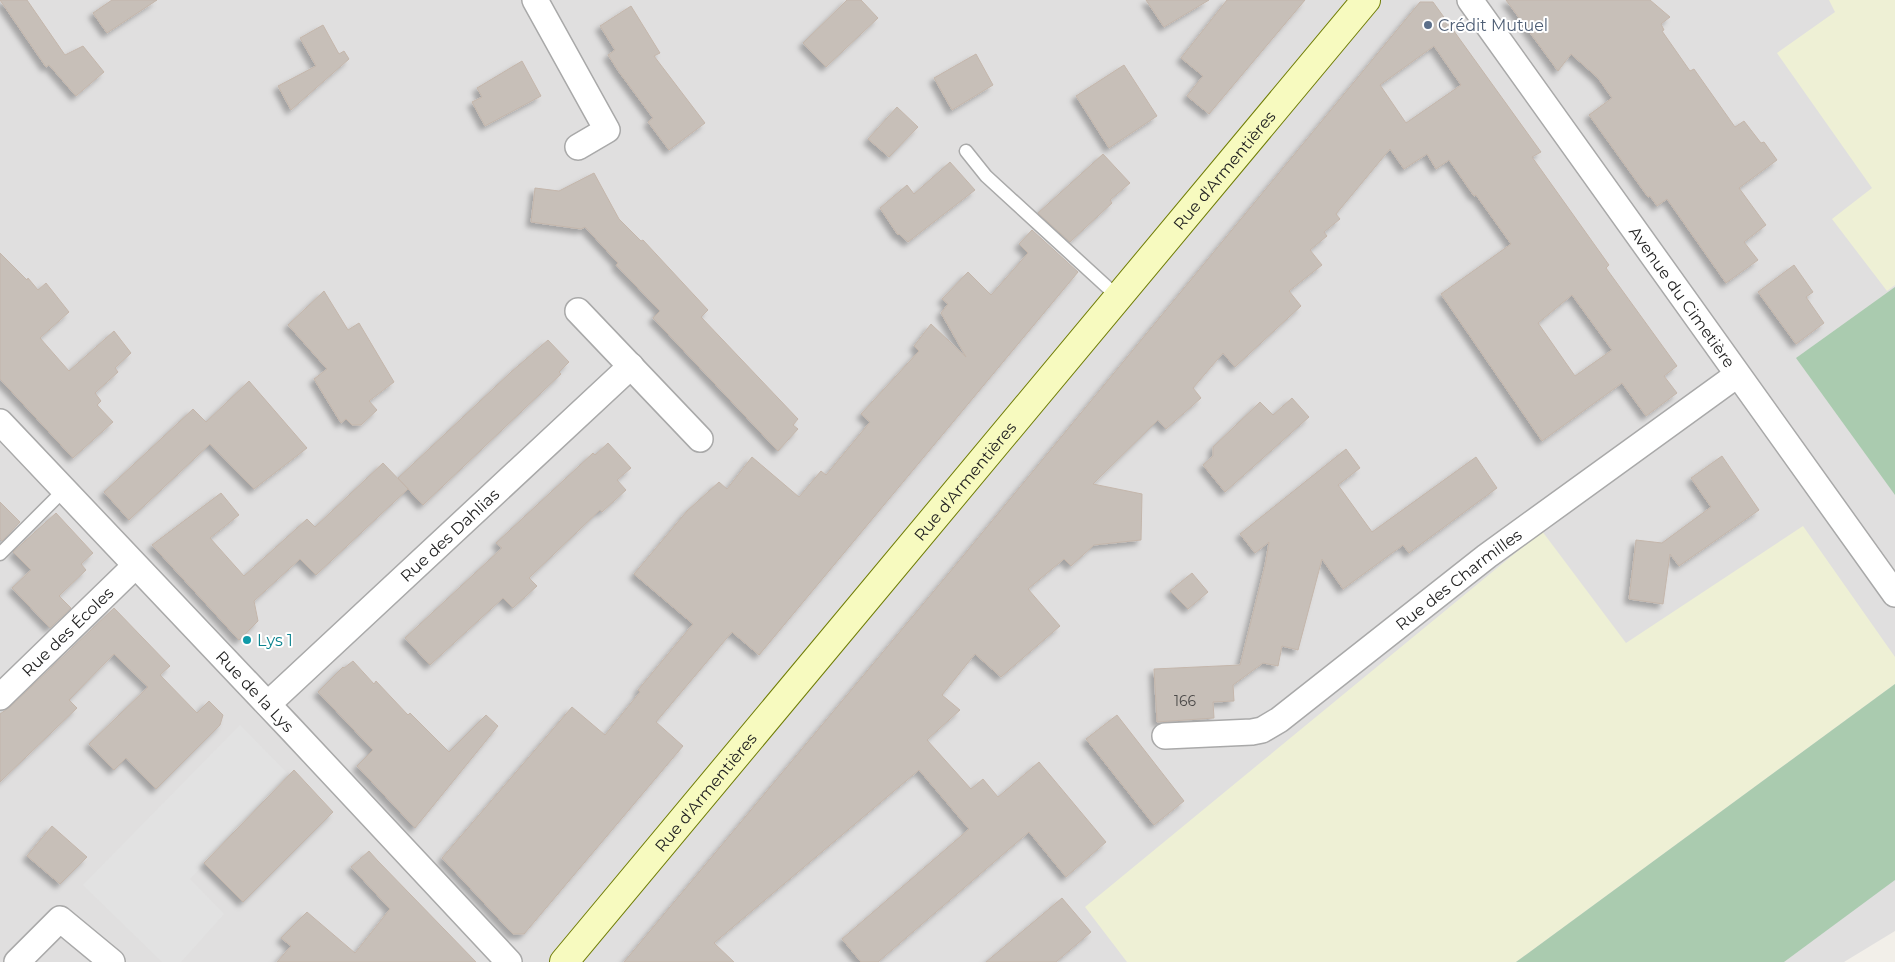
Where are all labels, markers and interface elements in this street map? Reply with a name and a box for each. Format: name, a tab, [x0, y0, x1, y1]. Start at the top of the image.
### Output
place label: Crédit Mutuel	[1438, 16, 1548, 35]
marker: Crédit Mutuel	[1422, 19, 1434, 31]
street label: Rue d'Armentières	[1169, 107, 1279, 233]
street label: Avenue du Cimetière	[1625, 223, 1739, 371]
street label: Rue d'Armentières	[910, 418, 1020, 545]
street label: Rue des Dahlias	[396, 484, 503, 586]
street label: Rue des Charmilles	[1392, 525, 1525, 634]
street label: Rue des Écoles	[18, 583, 117, 680]
place label: Lys 1	[257, 631, 293, 650]
marker: Lys 1	[241, 634, 253, 646]
street label: Rue de la Lys	[212, 647, 298, 736]
house number: 166	[1174, 692, 1197, 710]
street label: Rue d'Armentières	[650, 729, 761, 856]

